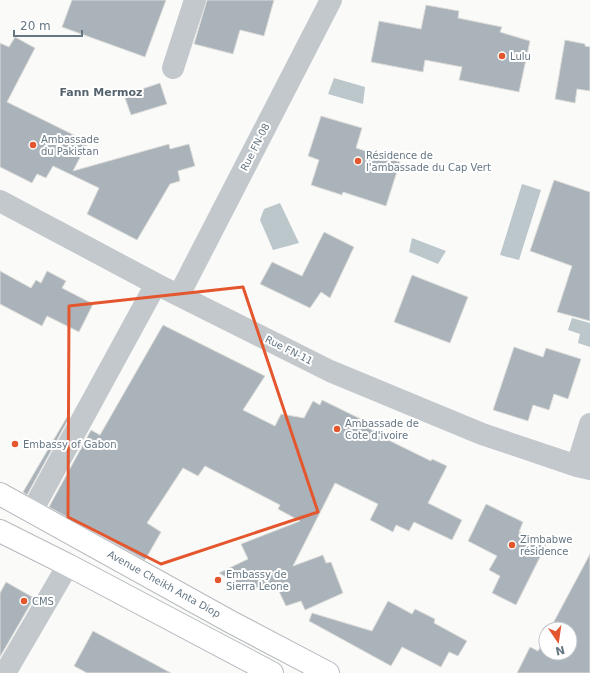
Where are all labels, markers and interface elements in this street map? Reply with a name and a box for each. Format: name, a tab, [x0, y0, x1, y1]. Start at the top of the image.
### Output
scale bar	[14, 12, 82, 38]
text: 20 m	[20, 19, 51, 33]
marker: Lulu	[497, 51, 507, 61]
place label: Lulu	[510, 51, 531, 62]
district label: Fann Mermoz	[59, 86, 143, 99]
street label: Rue FN-08	[238, 121, 272, 173]
place label: Ambassade du Pakistan	[41, 134, 99, 157]
marker: Ambassade du Pakistan	[28, 140, 38, 150]
place label: Résidence de l'ambassade du Cap Vert	[366, 150, 491, 173]
marker: Résidence de l'ambassade du Cap Vert	[353, 156, 363, 166]
street label: Rue FN-11	[263, 333, 315, 367]
place label: Ambassade de Cote d'ivoire	[345, 418, 419, 441]
marker: Ambassade de Cote d'ivoire	[332, 424, 342, 434]
marker: Embassy of Gabon	[10, 439, 20, 449]
place label: Embassy of Gabon	[23, 439, 117, 450]
place label: Zimbabwe résidence	[520, 534, 573, 557]
marker: Zimbabwe résidence	[507, 540, 517, 550]
street label: Avenue Cheikh Anta Diop	[106, 548, 222, 620]
place label: Embassy de Sierra Leone	[226, 569, 289, 592]
marker: Embassy de Sierra Leone	[213, 575, 223, 585]
marker: CMS	[19, 596, 29, 606]
place label: CMS	[32, 596, 54, 607]
north arrow	[538, 621, 578, 661]
text: N	[554, 643, 566, 658]

